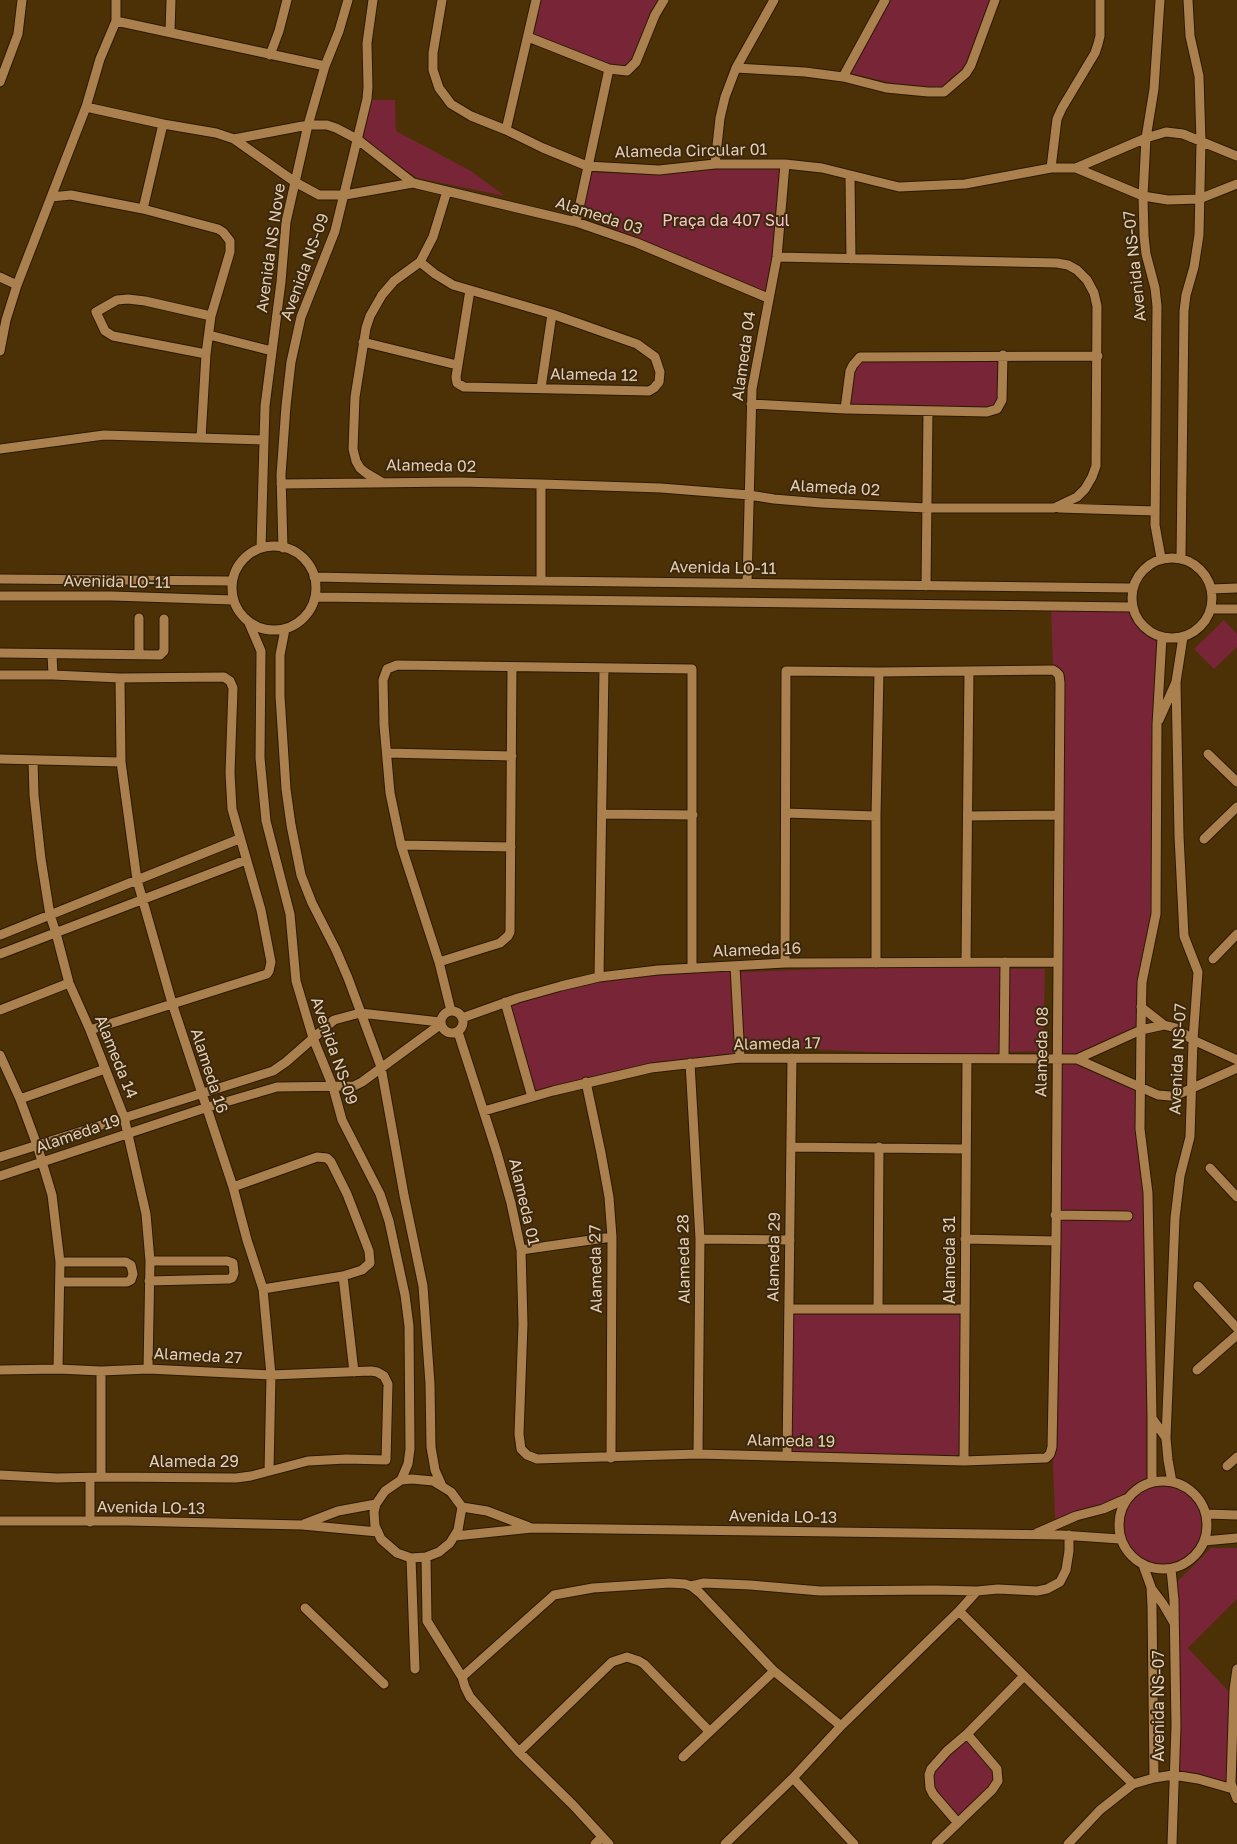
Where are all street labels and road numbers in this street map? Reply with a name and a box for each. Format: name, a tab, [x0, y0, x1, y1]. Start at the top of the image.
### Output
street label: Alameda Circular 01	[615, 140, 767, 162]
street label: Avenida NS Nove	[252, 182, 290, 314]
street label: Alameda 03	[553, 193, 645, 239]
street label: Avenida NS-07	[1120, 210, 1150, 322]
street label: Avenida NS-09	[277, 211, 333, 323]
street label: Alameda 04	[728, 310, 760, 402]
street label: Alameda 12	[550, 365, 638, 385]
street label: Alameda 02	[386, 456, 476, 476]
street label: Alameda 02	[790, 476, 880, 500]
street label: Avenida LO-11	[670, 557, 776, 579]
street label: Avenida LO-11	[64, 571, 170, 593]
street label: Alameda 16	[713, 939, 801, 961]
street label: Avenida NS-09	[307, 995, 361, 1107]
street label: Avenida NS-07	[1165, 1003, 1191, 1115]
street label: Alameda 08	[1032, 1007, 1052, 1097]
street label: Alameda 14	[91, 1012, 141, 1102]
street label: Alameda 16	[186, 1026, 232, 1116]
street label: Alameda 17	[733, 1034, 821, 1054]
street label: Alameda 19	[33, 1111, 123, 1157]
street label: Alameda 01	[505, 1157, 543, 1247]
street label: Alameda 29	[764, 1212, 784, 1302]
street label: Alameda 28	[674, 1214, 694, 1304]
street label: Alameda 31	[940, 1216, 960, 1304]
street label: Alameda 27	[586, 1225, 606, 1313]
street label: Alameda 27	[153, 1344, 243, 1368]
street label: Alameda 19	[747, 1431, 835, 1451]
street label: Alameda 29	[149, 1452, 239, 1472]
street label: Avenida LO-13	[97, 1497, 205, 1519]
street label: Avenida LO-13	[729, 1506, 837, 1528]
street label: Avenida NS-07	[1149, 1650, 1169, 1762]

